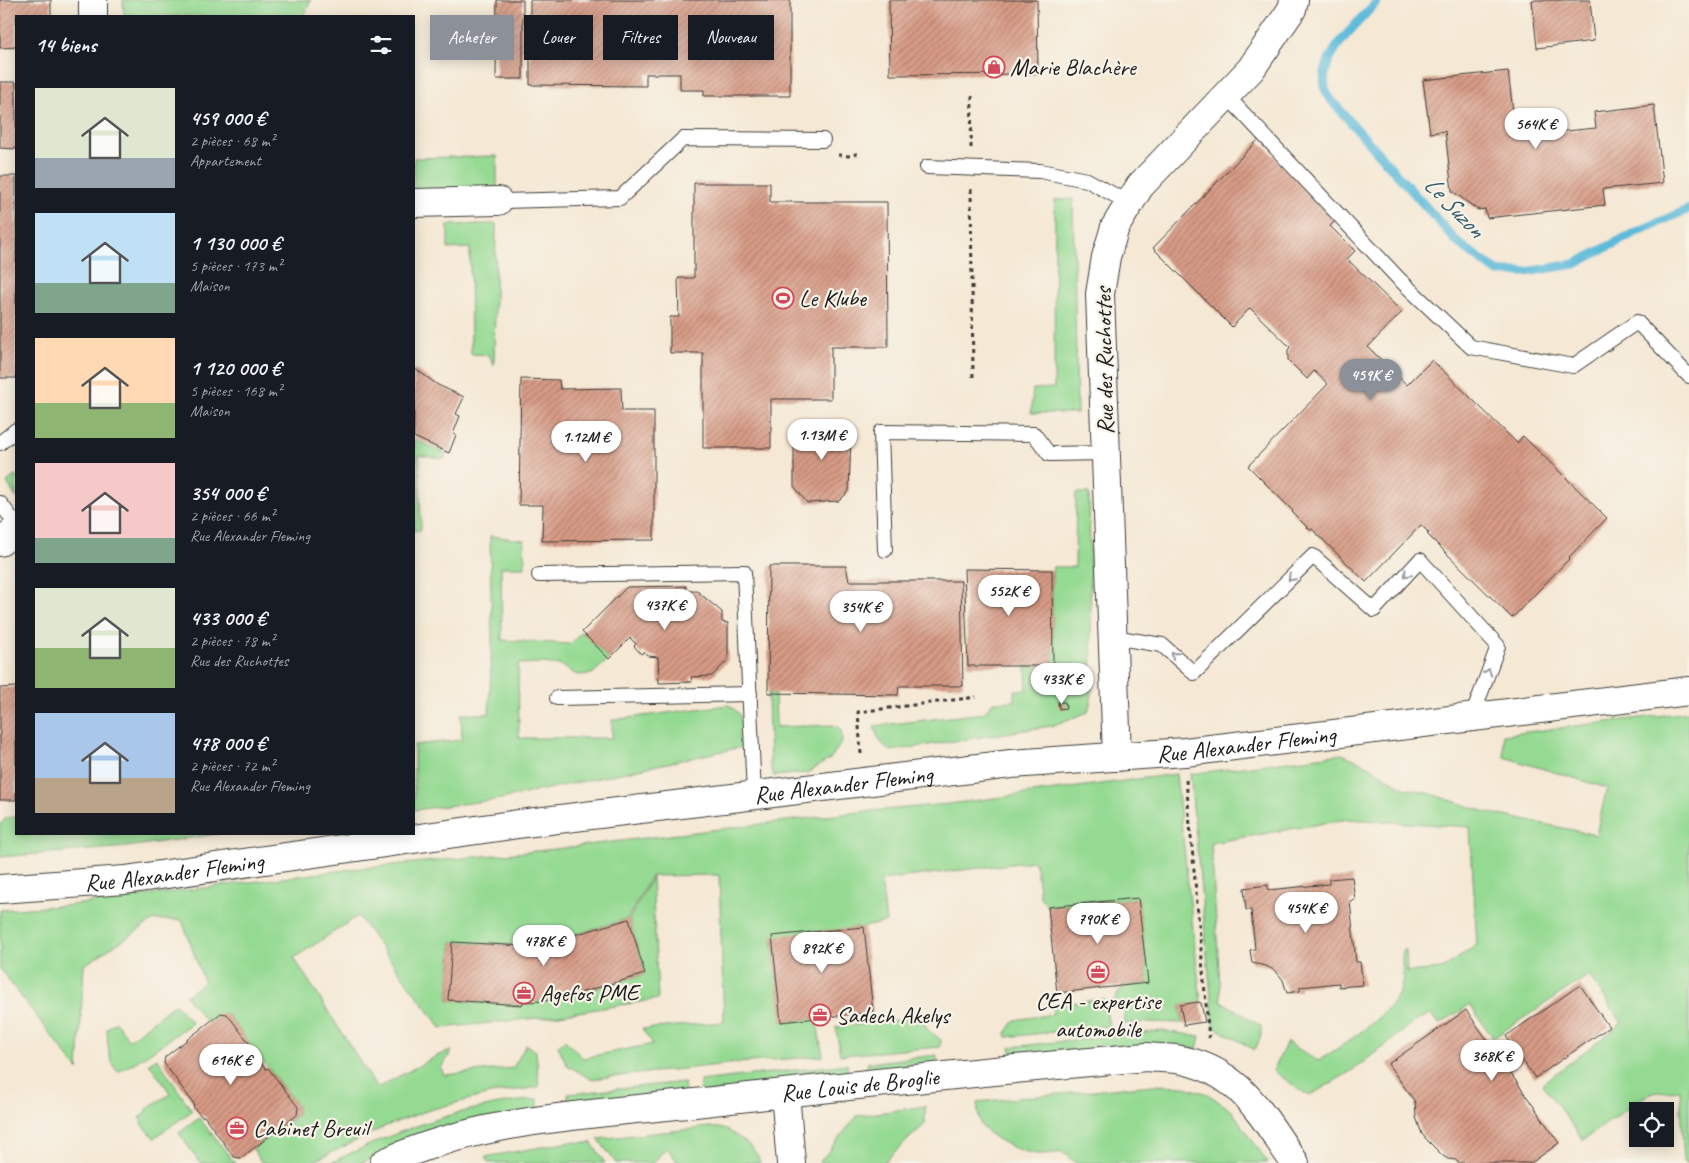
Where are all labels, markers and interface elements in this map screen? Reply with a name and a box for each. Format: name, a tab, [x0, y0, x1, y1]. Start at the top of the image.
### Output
chip: Acheter	[430, 15, 514, 60]
chip: Louer	[524, 15, 593, 60]
chip: Filtres	[603, 15, 678, 60]
chip: Nouveau	[688, 15, 774, 60]
icon: filters	[367, 31, 395, 59]
text: 14 biens	[35, 32, 96, 58]
place label: Marie Blachère	[1010, 52, 1138, 82]
shop icon: Marie Blachère	[982, 55, 1006, 79]
text: 459 000 €	[190, 105, 266, 131]
icon: home	[75, 108, 135, 168]
pin: 564K €	[1495, 108, 1577, 150]
text: 564K €	[1516, 114, 1556, 134]
text: 2 pièces · 68 m²	[190, 131, 275, 151]
text: Appartement	[190, 151, 261, 171]
water label: Le Suzon	[1417, 169, 1493, 246]
text: 1 130 000 €	[190, 230, 281, 256]
icon: home	[75, 233, 135, 293]
text: 5 pièces · 173 m²	[190, 256, 282, 276]
text: Maison	[190, 276, 230, 296]
place label: Le Klube	[799, 283, 868, 313]
street label: Rue des Ruchottes	[1088, 284, 1120, 435]
sports icon: Le Klube	[771, 286, 795, 310]
text: 1 120 000 €	[190, 355, 281, 381]
icon: home	[75, 358, 135, 418]
pin: 459K €	[1330, 358, 1412, 401]
text: 459K €	[1351, 365, 1391, 385]
text: 5 pièces · 168 m²	[190, 381, 282, 401]
text: Maison	[190, 401, 230, 421]
pin: 1.13M €	[776, 418, 868, 461]
pin: 1.12M €	[540, 420, 632, 463]
text: 1.13M €	[798, 425, 846, 445]
text: 1.12M €	[562, 427, 610, 447]
text: 354 000 €	[190, 480, 266, 506]
icon: home	[75, 483, 135, 543]
text: 2 pièces · 66 m²	[190, 506, 275, 526]
text: Rue Alexander Fleming	[190, 526, 310, 546]
one-way arrow	[1404, 568, 1413, 577]
one-way arrow	[1287, 572, 1296, 581]
pin: 552K €	[968, 574, 1050, 617]
text: 552K €	[989, 581, 1029, 601]
pin: 437K €	[624, 588, 706, 631]
pin: 354K €	[820, 590, 902, 633]
text: 437K €	[645, 595, 685, 615]
text: 354K €	[841, 597, 881, 617]
text: 433 000 €	[190, 605, 266, 631]
icon: home	[75, 608, 135, 668]
text: 2 pièces · 78 m²	[190, 631, 275, 651]
text: Rue des Ruchottes	[190, 651, 288, 671]
one-way arrow	[1170, 652, 1179, 661]
pin: 433K €	[1021, 662, 1103, 705]
one-way arrow	[1482, 668, 1492, 676]
text: 433K €	[1042, 669, 1082, 689]
street label: Rue Alexander Fleming	[1156, 719, 1339, 769]
text: 478 000 €	[190, 730, 266, 756]
icon: home	[75, 733, 135, 793]
text: 2 pièces · 72 m²	[190, 756, 275, 776]
street label: Rue Alexander Fleming	[752, 758, 936, 810]
text: Rue Alexander Fleming	[190, 776, 310, 796]
street label: Rue Alexander Fleming	[84, 845, 267, 898]
pin: 454K €	[1265, 892, 1347, 934]
text: 454K €	[1286, 898, 1326, 918]
pin: 790K €	[1057, 902, 1139, 945]
text: 790K €	[1078, 909, 1118, 929]
pin: 478K €	[503, 924, 585, 967]
text: 478K €	[524, 931, 564, 951]
pin: 892K €	[781, 932, 863, 974]
text: 892K €	[802, 938, 842, 958]
office icon: CEA - expertise automobile	[1086, 960, 1110, 984]
place label: Agefos PME	[540, 978, 642, 1008]
office icon: Agefos PME	[512, 981, 536, 1005]
place label: CEA - expertise automobile	[1035, 986, 1163, 1044]
place label: Sadech Akelys	[836, 1000, 952, 1030]
office icon: Sadech Akelys	[808, 1003, 832, 1027]
pin: 368K €	[1451, 1040, 1533, 1082]
pin: 616K €	[190, 1044, 272, 1086]
text: 368K €	[1471, 1046, 1513, 1066]
text: 616K €	[210, 1050, 252, 1070]
street label: Rue Louis de Broglie	[779, 1061, 942, 1108]
map controls	[1629, 1102, 1674, 1147]
button: locate	[1629, 1102, 1674, 1147]
place label: Cabinet Breuil	[253, 1113, 372, 1143]
office icon: Cabinet Breuil	[225, 1116, 249, 1140]

